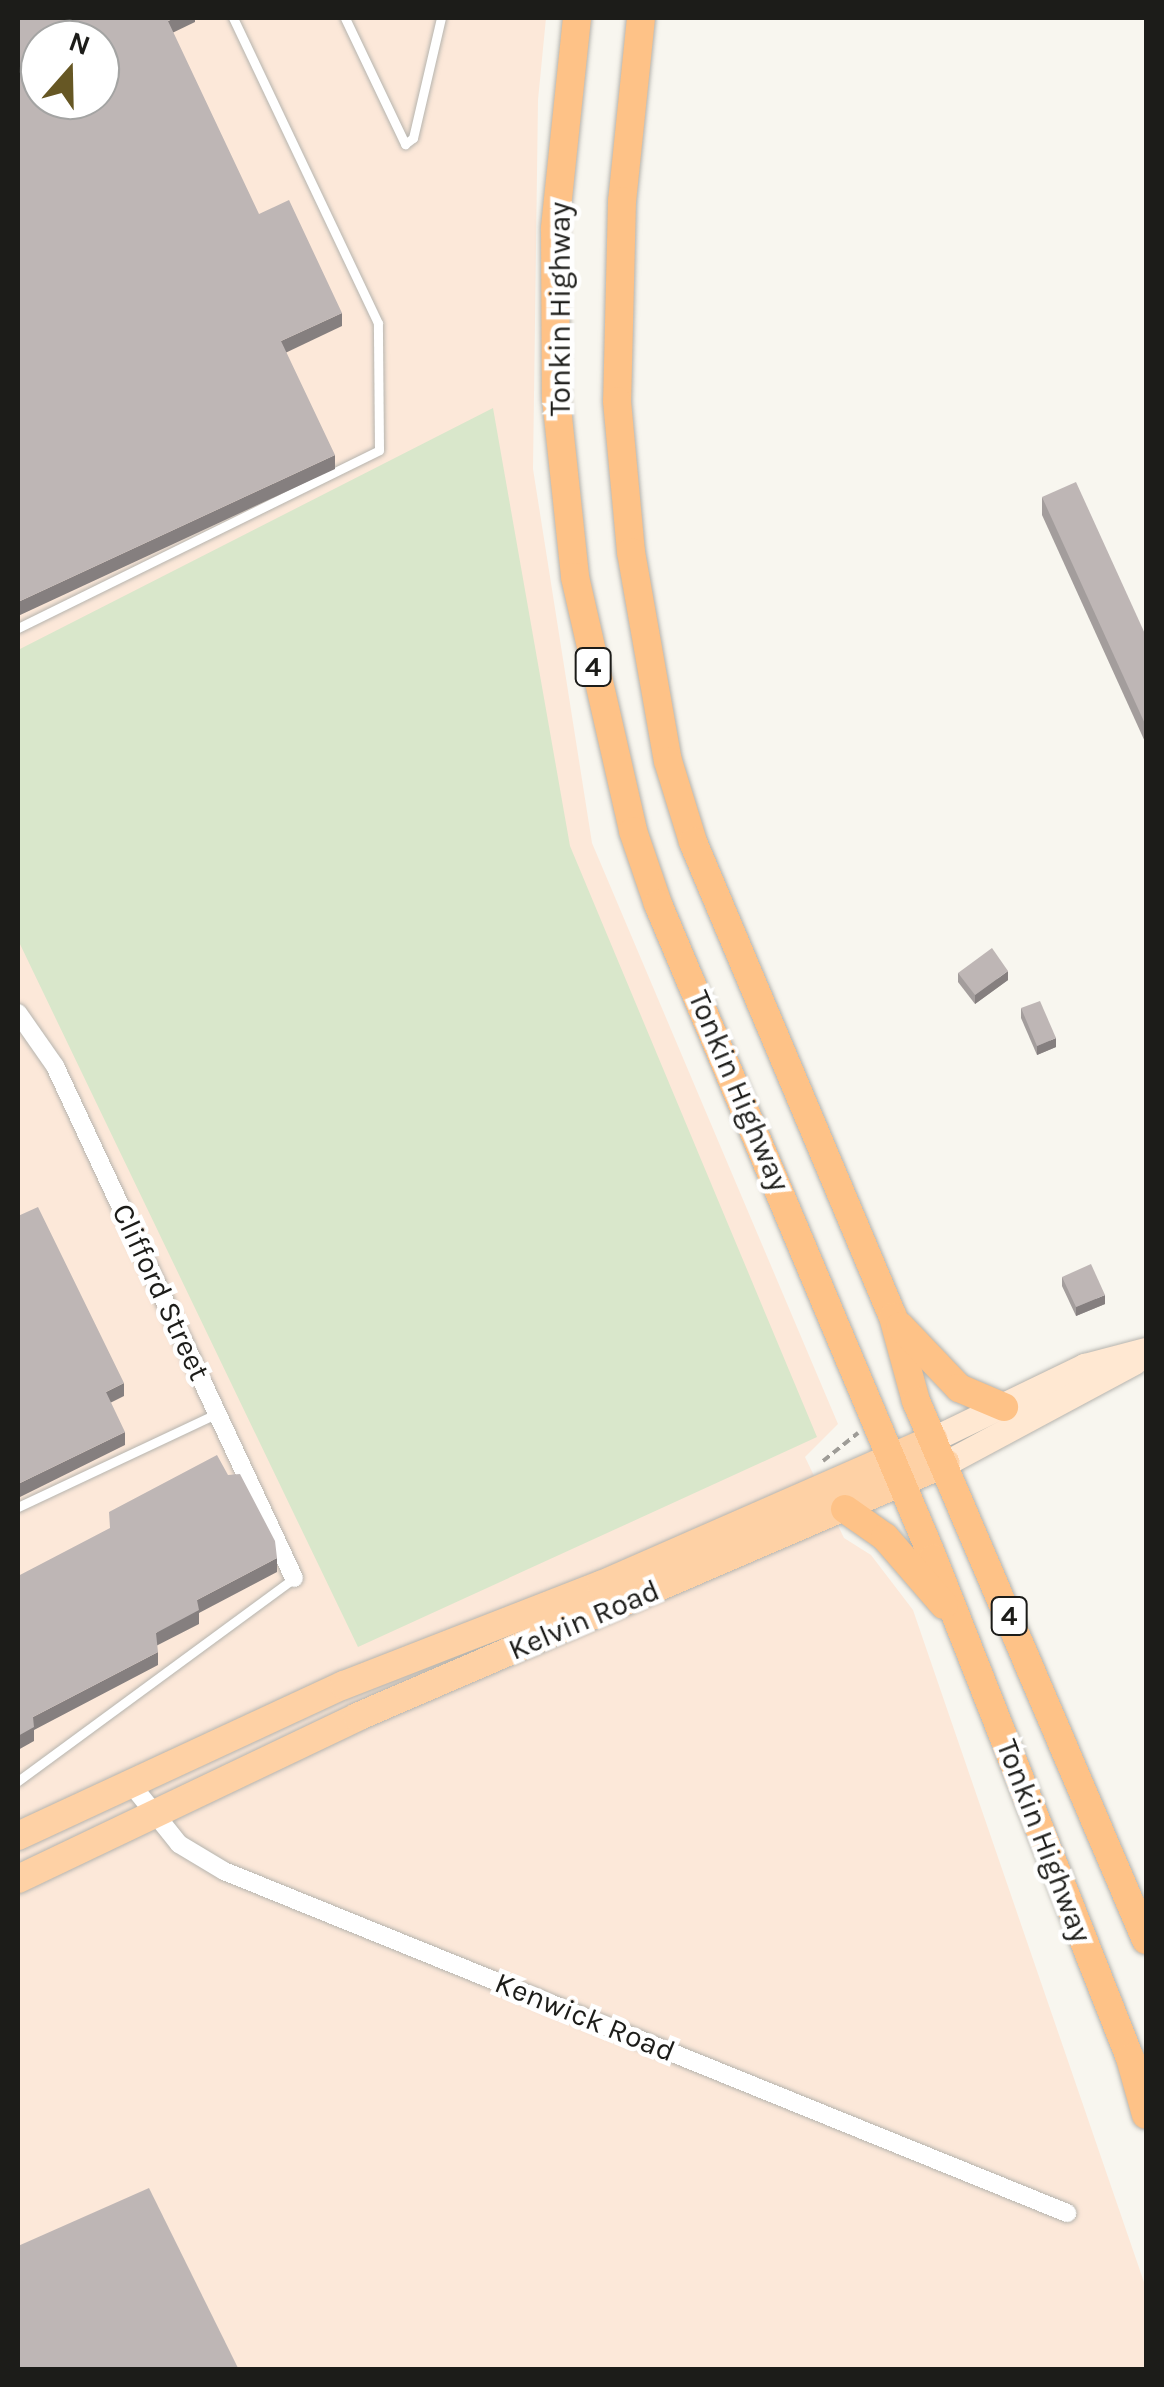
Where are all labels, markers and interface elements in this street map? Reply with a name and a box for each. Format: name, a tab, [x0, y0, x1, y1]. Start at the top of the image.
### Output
north arrow	[20, 20, 120, 120]
text: N	[65, 24, 95, 62]
street label: Tonkin Highway	[542, 202, 578, 416]
road number: 4	[573, 644, 613, 690]
street label: Tonkin Highway	[681, 985, 797, 1197]
street label: Clifford Street	[104, 1198, 218, 1386]
street label: Kelvin Road	[503, 1572, 665, 1668]
road number: 4	[989, 1593, 1029, 1639]
street label: Tonkin Highway	[989, 1734, 1099, 1948]
street label: Kenwick Road	[490, 1965, 680, 2069]

